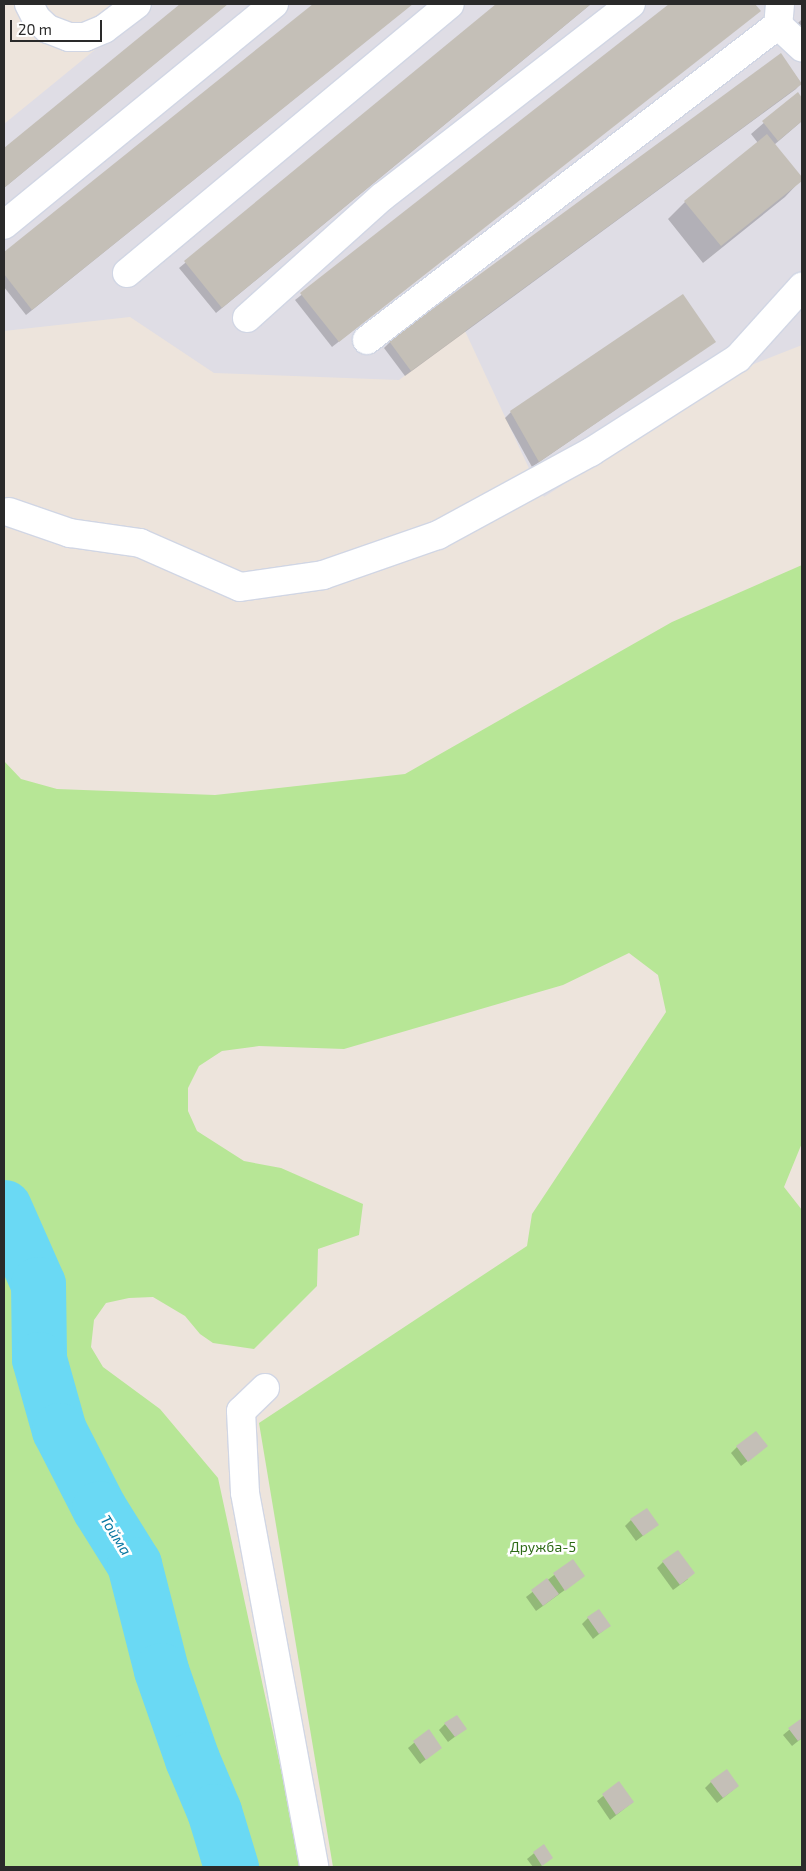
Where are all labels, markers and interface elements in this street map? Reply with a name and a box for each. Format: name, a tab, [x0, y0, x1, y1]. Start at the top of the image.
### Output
scale bar	[12, 10, 105, 42]
text: 20 m	[18, 20, 52, 38]
water label: Тойма	[97, 1512, 135, 1558]
park label: Дружба-5	[510, 1539, 576, 1555]

